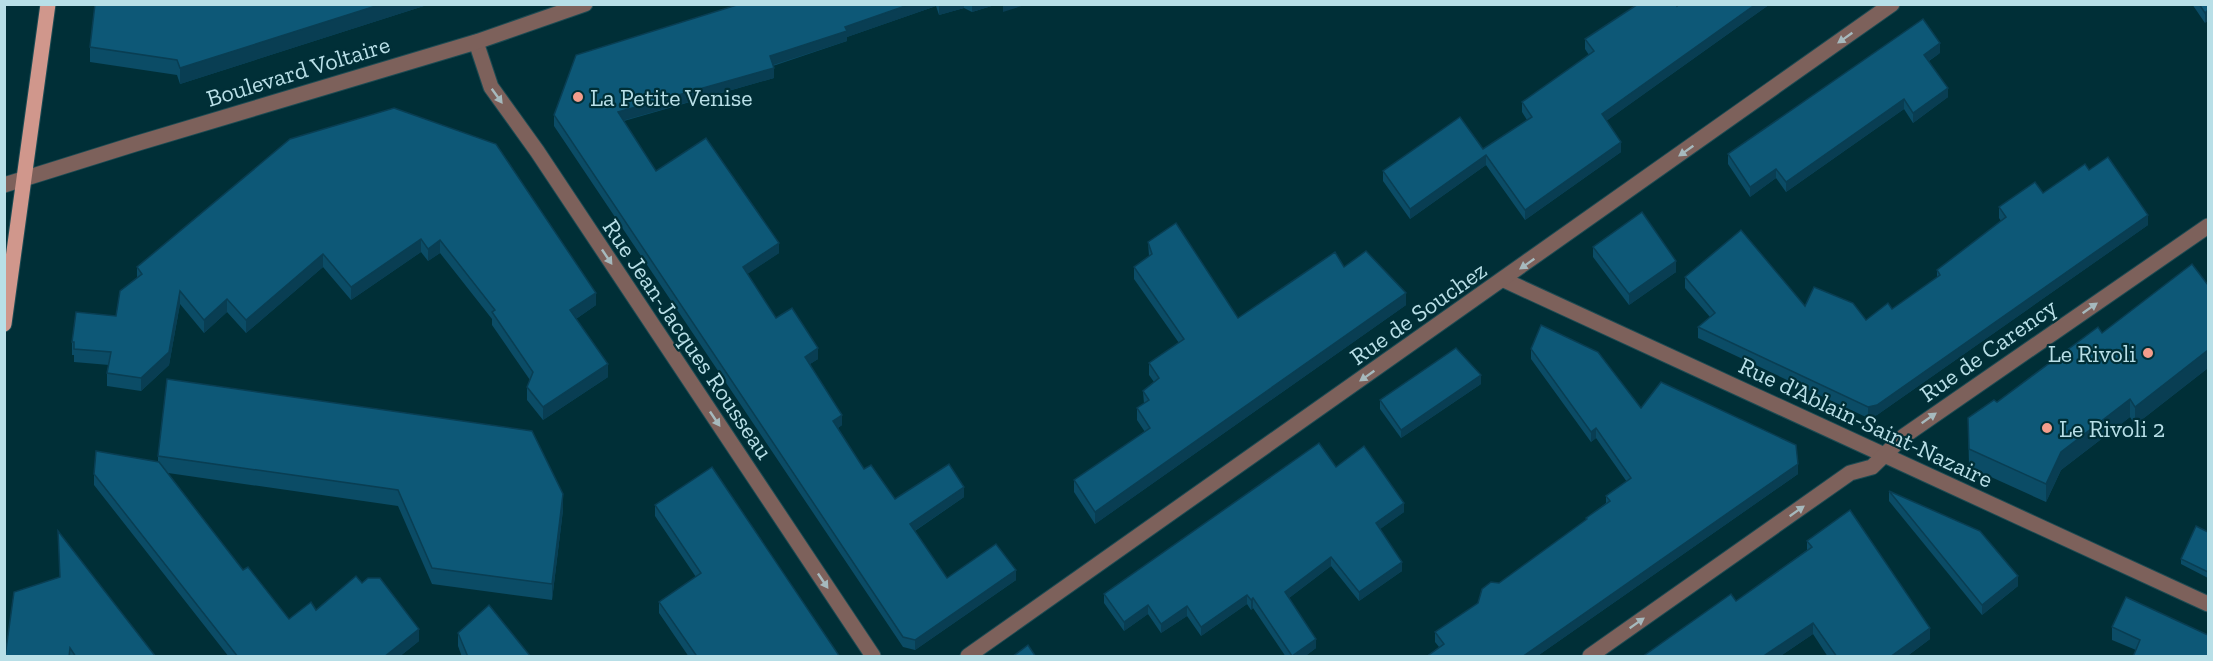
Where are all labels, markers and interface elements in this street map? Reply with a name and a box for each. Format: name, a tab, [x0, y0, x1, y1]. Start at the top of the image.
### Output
street label: Boulevard Voltaire	[203, 29, 393, 113]
one-way arrow	[1837, 32, 1853, 44]
place label: La Petite Venise	[590, 83, 753, 112]
one-way arrow	[491, 87, 503, 103]
marker: La Petite Venise	[571, 90, 585, 104]
one-way arrow	[1678, 145, 1694, 157]
street label: Rue Jean-Jacques Rousseau	[597, 213, 780, 465]
one-way arrow	[601, 248, 613, 264]
street label: Rue de Souchez	[1344, 255, 1492, 371]
one-way arrow	[1519, 258, 1535, 270]
street label: Rue de Carency	[1914, 292, 2063, 408]
one-way arrow	[2081, 302, 2097, 314]
place label: Le Rivoli	[2048, 339, 2136, 368]
marker: Le Rivoli	[2141, 346, 2155, 360]
street label: Rue d'Ablain-Saint-Nazaire	[1734, 350, 1998, 494]
one-way arrow	[1359, 370, 1375, 381]
one-way arrow	[709, 411, 720, 427]
one-way arrow	[1921, 412, 1937, 424]
place label: Le Rivoli 2	[2059, 414, 2165, 443]
marker: Le Rivoli 2	[2040, 421, 2054, 435]
one-way arrow	[1788, 505, 1804, 517]
one-way arrow	[817, 573, 829, 589]
one-way arrow	[1629, 617, 1645, 629]

